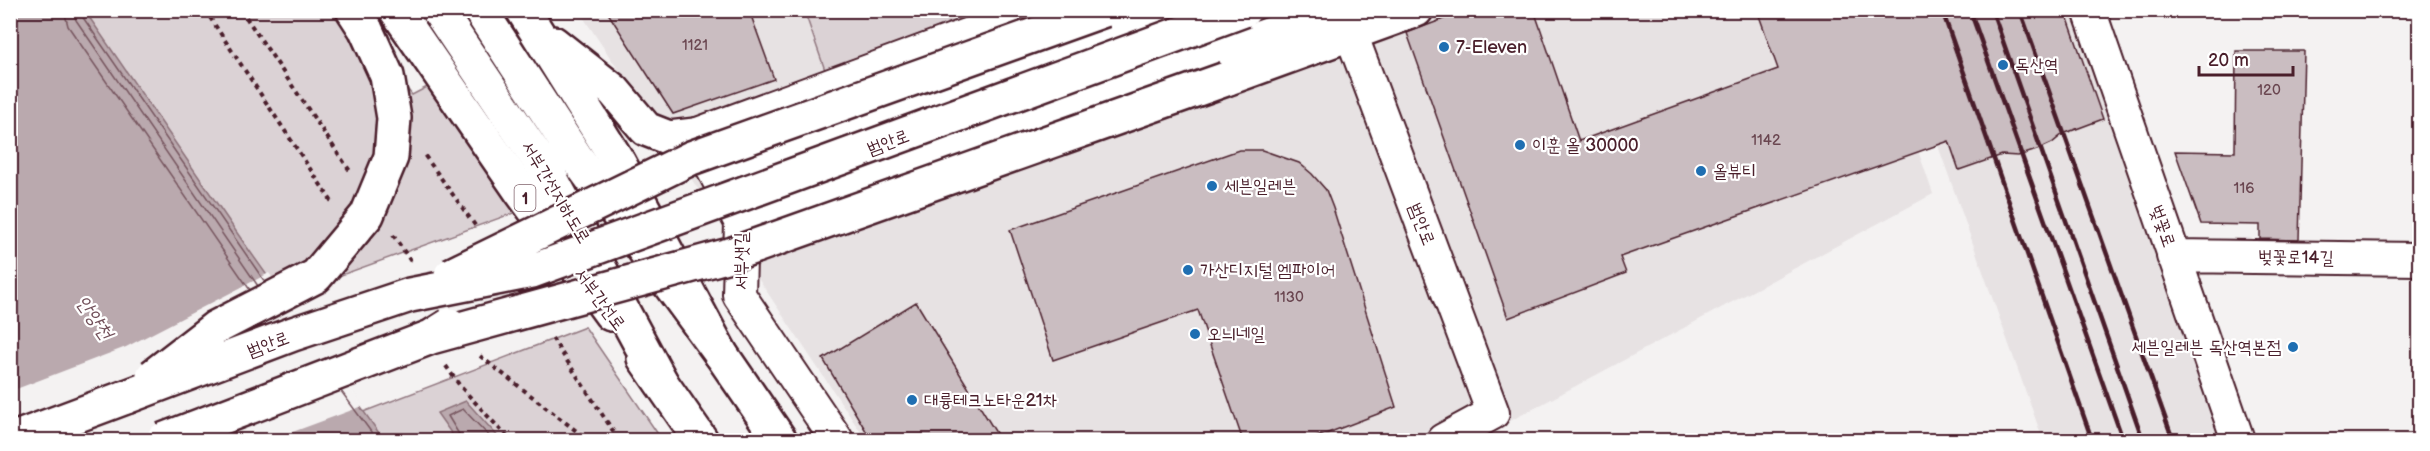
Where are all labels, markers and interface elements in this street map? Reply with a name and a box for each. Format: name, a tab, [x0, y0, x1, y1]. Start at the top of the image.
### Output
house number: 1121	[682, 36, 708, 55]
place label: 7-Eleven	[1456, 37, 1527, 58]
scale bar	[2199, 39, 2294, 77]
marker: 7-Eleven	[1437, 40, 1451, 54]
text: 20 m	[2208, 50, 2249, 71]
place label: 독산역	[2015, 55, 2058, 76]
marker: 독산역	[1996, 58, 2010, 72]
house number: 120	[2257, 81, 2281, 100]
street label: 범안로	[864, 125, 912, 160]
house number: 1142	[1751, 131, 1781, 150]
place label: 이훈 올 30000	[1532, 135, 1639, 156]
street label: 서부간선지하도로	[517, 137, 594, 247]
marker: 이훈 올 30000	[1513, 138, 1527, 152]
place label: 올뷰티	[1713, 161, 1756, 182]
marker: 올뷰티	[1694, 164, 1708, 178]
place label: 세븐일레븐	[1224, 176, 1296, 197]
marker: 세븐일레븐	[1205, 179, 1219, 193]
house number: 116	[2234, 179, 2254, 198]
road number: 1	[514, 185, 536, 211]
street label: 범안로	[1404, 200, 1439, 248]
street label: 벚꽃로	[2146, 202, 2180, 250]
street label: 서부샛길	[731, 232, 752, 290]
street label: 벚꽃로14길	[2258, 246, 2335, 269]
place label: 가산디지털 엠파이어	[1200, 260, 1335, 281]
marker: 가산디지털 엠파이어	[1181, 263, 1195, 277]
street label: 서부간선로	[569, 264, 630, 335]
house number: 1130	[1274, 288, 1304, 307]
water label: 안양천	[71, 291, 119, 346]
place label: 오늬네일	[1207, 324, 1265, 345]
street label: 범안로	[244, 327, 292, 362]
marker: 오늬네일	[1188, 327, 1202, 341]
place label: 세븐일레븐 독산역본점	[2131, 337, 2282, 358]
marker: 세븐일레븐 독산역본점	[2286, 340, 2300, 354]
place label: 대륭테크노타운21차	[924, 390, 1057, 411]
marker: 대륭테크노타운21차	[905, 393, 919, 407]

